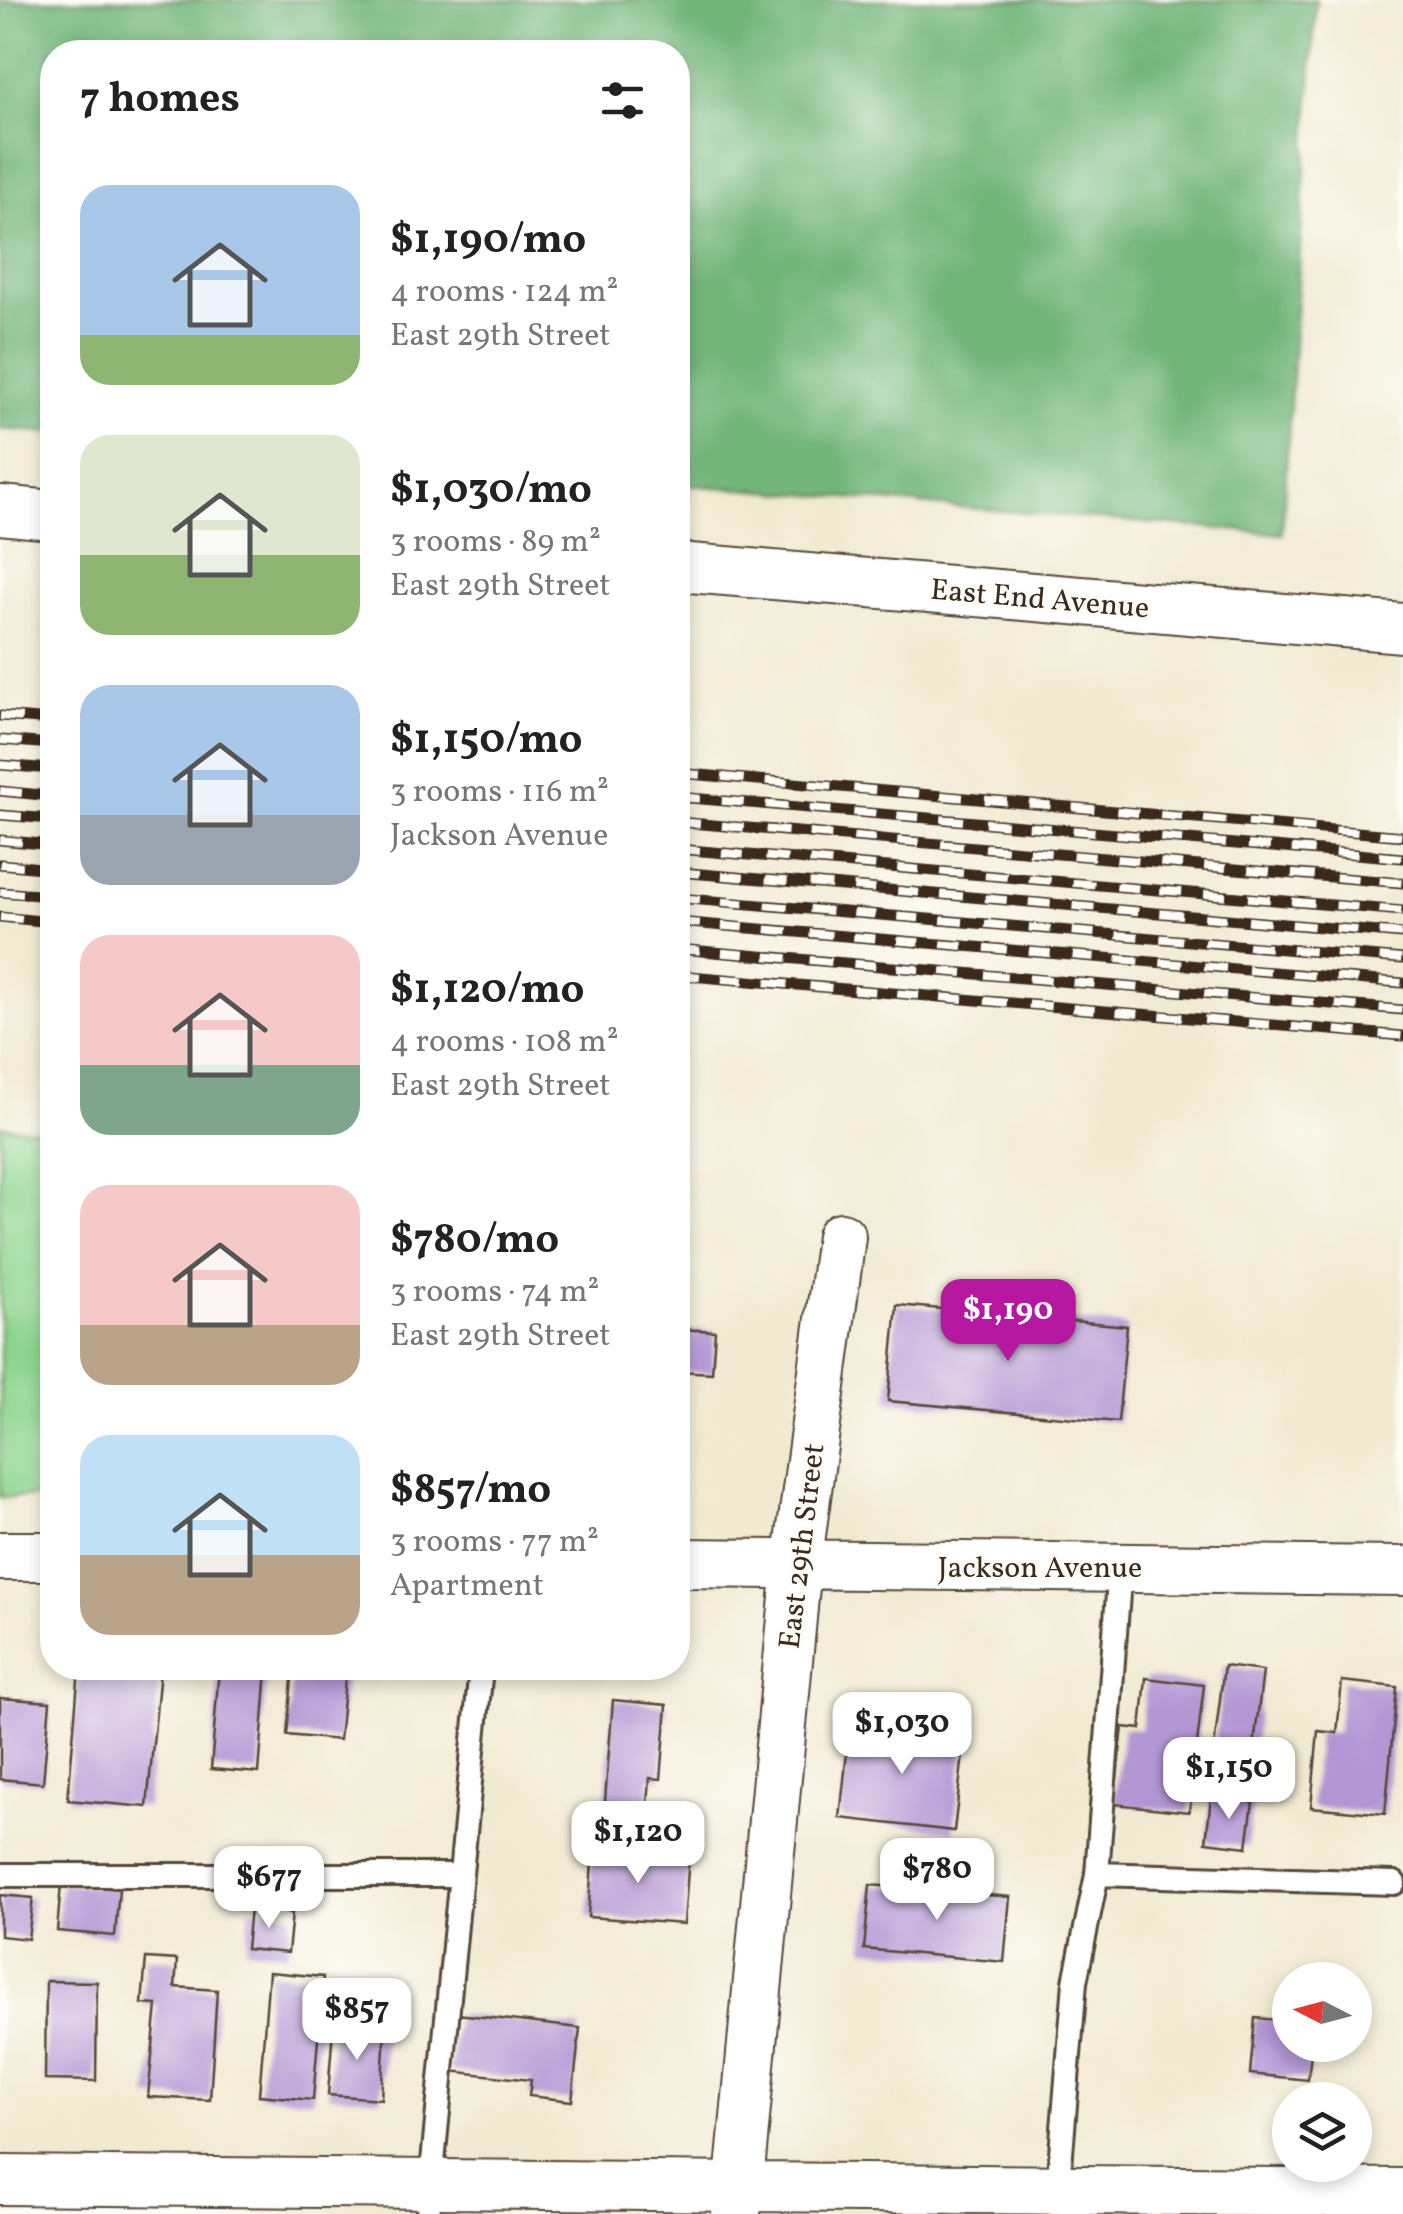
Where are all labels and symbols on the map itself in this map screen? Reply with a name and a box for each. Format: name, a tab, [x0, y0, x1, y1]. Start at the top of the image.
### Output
street label: East End Avenue	[929, 570, 1151, 630]
pin: $1,190	[927, 1279, 1089, 1364]
street label: East 29th Street	[770, 1441, 836, 1651]
street label: Jackson Avenue	[938, 1548, 1142, 1590]
pin: $1,030	[821, 1692, 983, 1777]
pin: $1,150	[1148, 1737, 1310, 1822]
pin: $1,120	[557, 1801, 719, 1886]
pin: $780	[878, 1838, 996, 1923]
pin: $677	[210, 1846, 328, 1931]
north arrow	[1272, 1962, 1372, 2062]
pin: $857	[298, 1978, 416, 2063]

